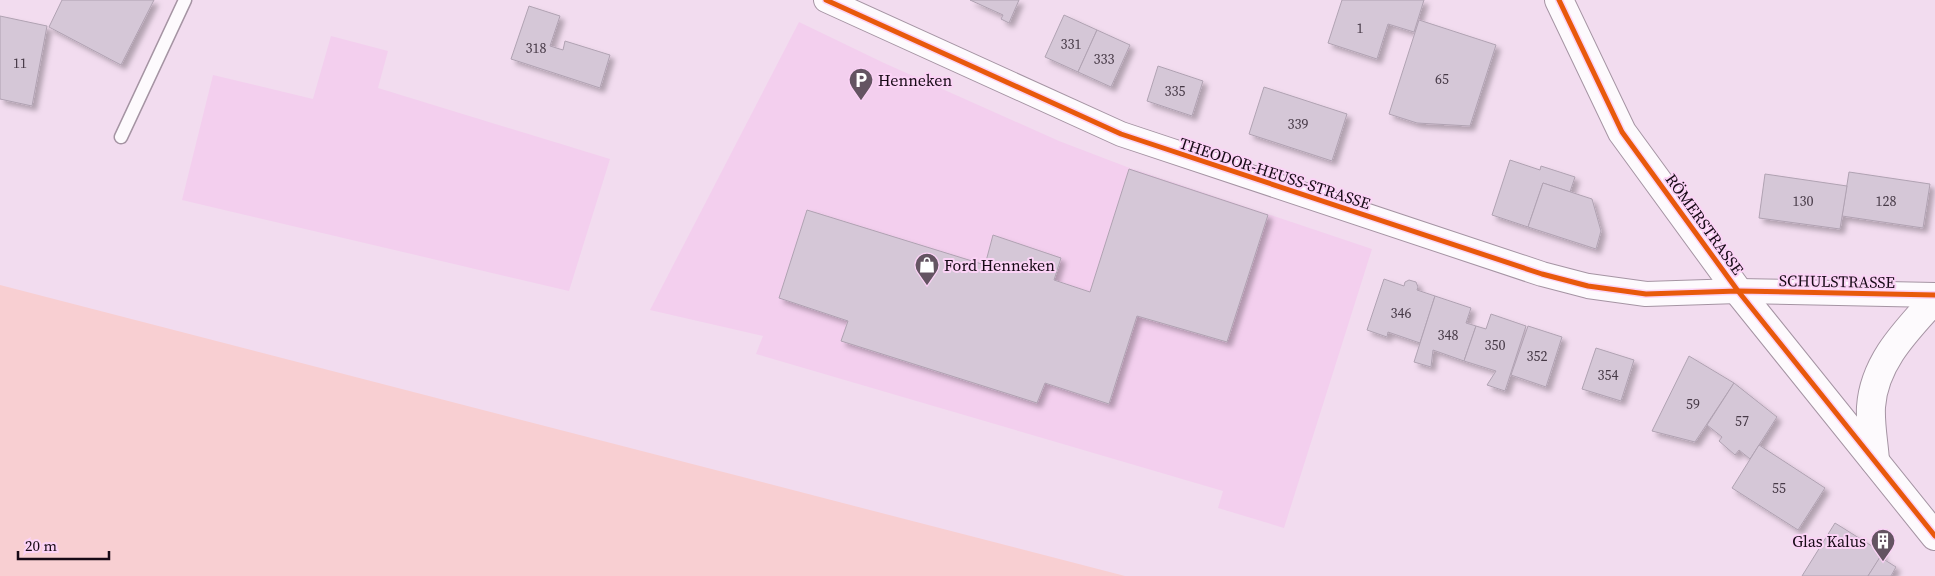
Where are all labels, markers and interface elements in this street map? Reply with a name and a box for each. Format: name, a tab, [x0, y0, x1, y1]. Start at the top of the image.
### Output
house number: 1	[1357, 18, 1364, 38]
house number: 331	[1061, 34, 1082, 54]
house number: 318	[526, 38, 547, 58]
house number: 333	[1094, 49, 1115, 69]
house number: 11	[13, 53, 27, 73]
parking icon: Henneken	[848, 67, 874, 101]
place label: Henneken	[878, 69, 952, 91]
house number: 65	[1435, 69, 1449, 89]
house number: 335	[1165, 81, 1186, 101]
house number: 339	[1288, 114, 1309, 134]
street label: THEODOR-HEUSS-STRASSE	[1177, 132, 1374, 214]
street label: RÖMERSTRASSE	[1661, 169, 1749, 279]
house number: 130	[1793, 191, 1814, 211]
house number: 128	[1876, 191, 1897, 211]
shop icon: Ford Henneken	[914, 252, 940, 286]
place label: Ford Henneken	[944, 254, 1055, 276]
street label: SCHULSTRASSE	[1779, 269, 1896, 293]
house number: 346	[1391, 303, 1412, 323]
house number: 348	[1438, 325, 1459, 345]
house number: 350	[1485, 335, 1506, 355]
house number: 352	[1527, 346, 1548, 366]
house number: 354	[1598, 365, 1619, 385]
house number: 59	[1686, 394, 1700, 414]
house number: 57	[1735, 411, 1749, 431]
house number: 55	[1772, 478, 1786, 498]
scale bar	[18, 528, 109, 560]
building icon: Glas Kalus	[1870, 528, 1896, 562]
place label: Glas Kalus	[1792, 530, 1866, 552]
text: 20 m	[25, 535, 57, 556]

